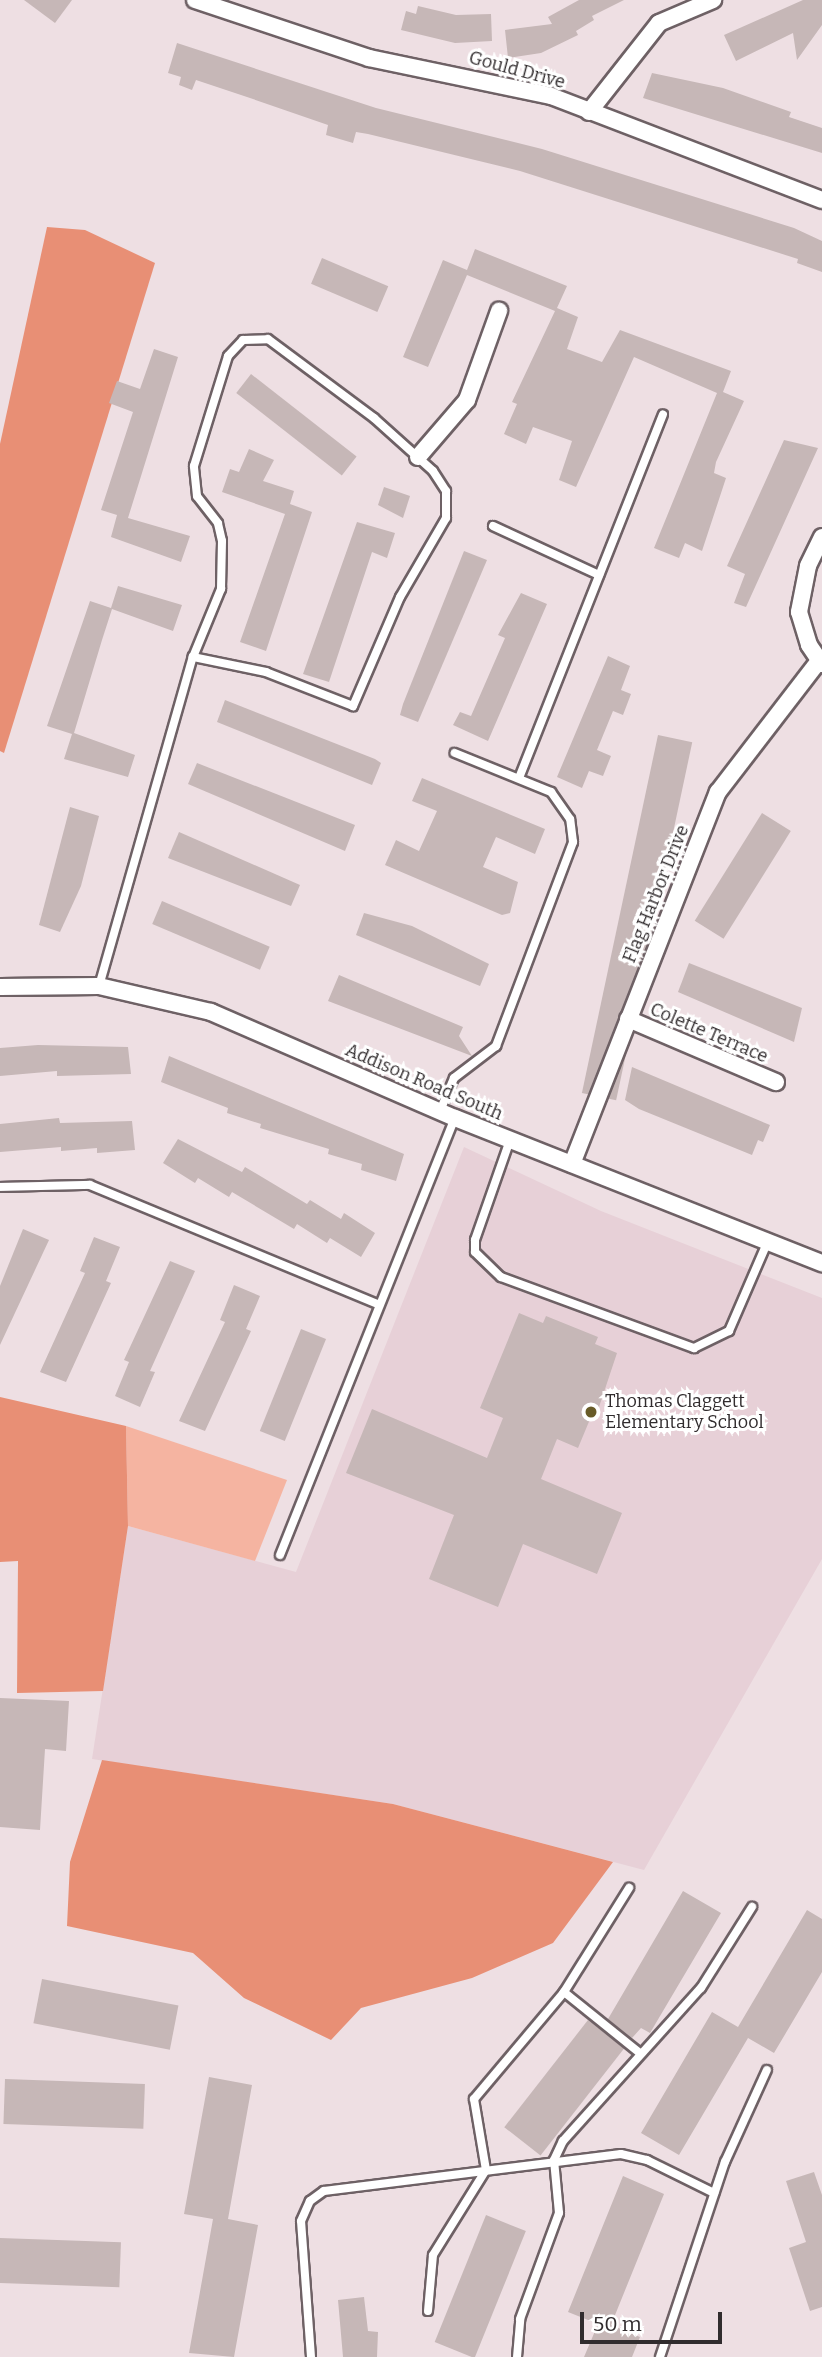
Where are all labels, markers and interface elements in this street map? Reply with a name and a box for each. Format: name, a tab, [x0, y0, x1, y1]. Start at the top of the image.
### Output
street label: Gould Drive	[467, 47, 567, 93]
street label: Flag Harbor Drive	[619, 822, 693, 966]
street label: Colette Terrace	[647, 998, 771, 1068]
street label: Addison Road South	[342, 1039, 506, 1125]
place label: Thomas Claggett Elementary School	[605, 1391, 764, 1434]
marker: Thomas Claggett Elementary School	[583, 1404, 599, 1420]
scale bar	[584, 2298, 726, 2342]
text: 50 m	[593, 2311, 642, 2337]

